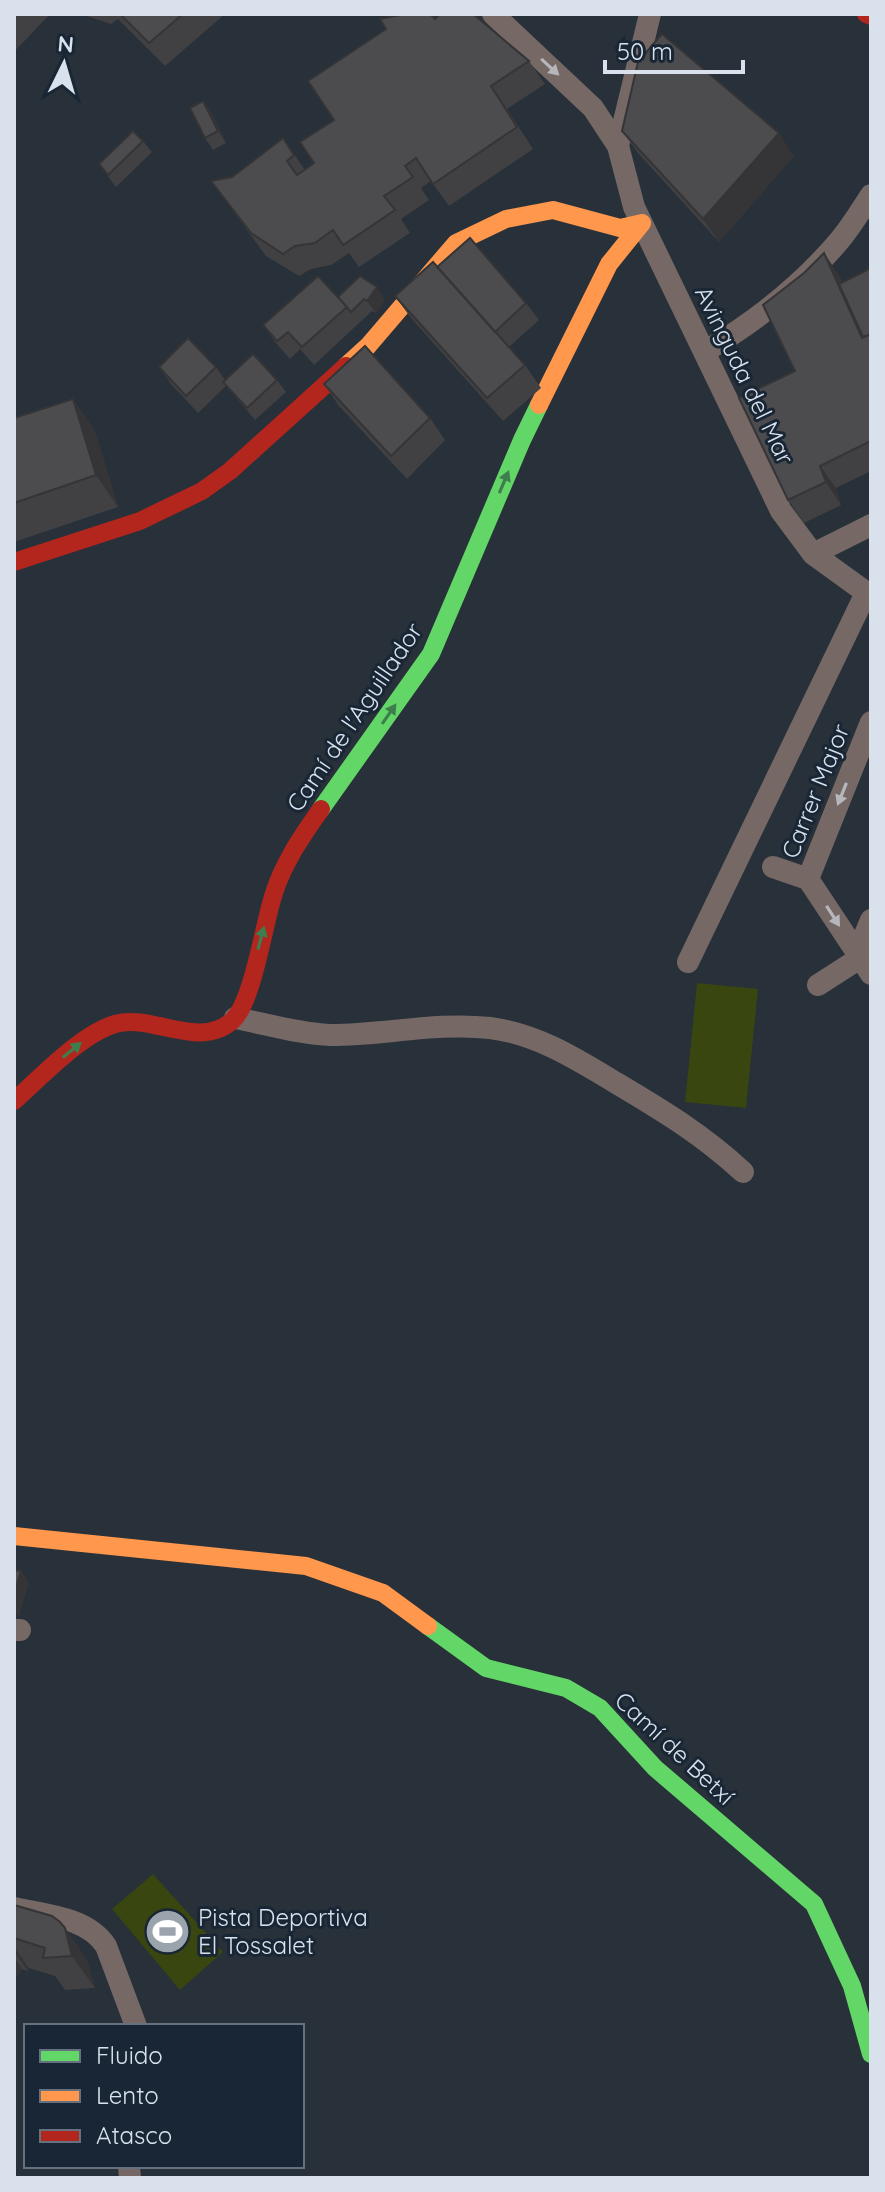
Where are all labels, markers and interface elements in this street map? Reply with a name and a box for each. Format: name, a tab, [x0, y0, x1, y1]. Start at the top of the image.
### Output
north arrow	[24, 24, 104, 104]
scale bar	[605, 24, 743, 74]
text: N	[56, 29, 75, 59]
text: 50 m	[617, 36, 673, 66]
one-way arrow	[541, 58, 560, 76]
street label: Avinguda del Mar	[689, 281, 801, 469]
one-way arrow	[497, 470, 510, 494]
street label: Camí de l'Aguillador	[280, 617, 428, 817]
one-way arrow	[381, 703, 396, 724]
street label: Carrer Major	[774, 719, 856, 863]
one-way arrow	[835, 782, 848, 806]
one-way arrow	[825, 906, 840, 927]
one-way arrow	[256, 925, 268, 950]
one-way arrow	[62, 1042, 82, 1058]
street label: Camí de Betxí	[609, 1685, 742, 1812]
place label: Pista Deportiva El Tossalet	[198, 1902, 368, 1960]
sports icon: Pista Deportiva El Tossalet	[143, 1907, 191, 1955]
legend	[24, 2024, 304, 2168]
text: Fluido	[96, 2040, 163, 2070]
text: Lento	[96, 2080, 159, 2110]
text: Atasco	[96, 2120, 172, 2150]

